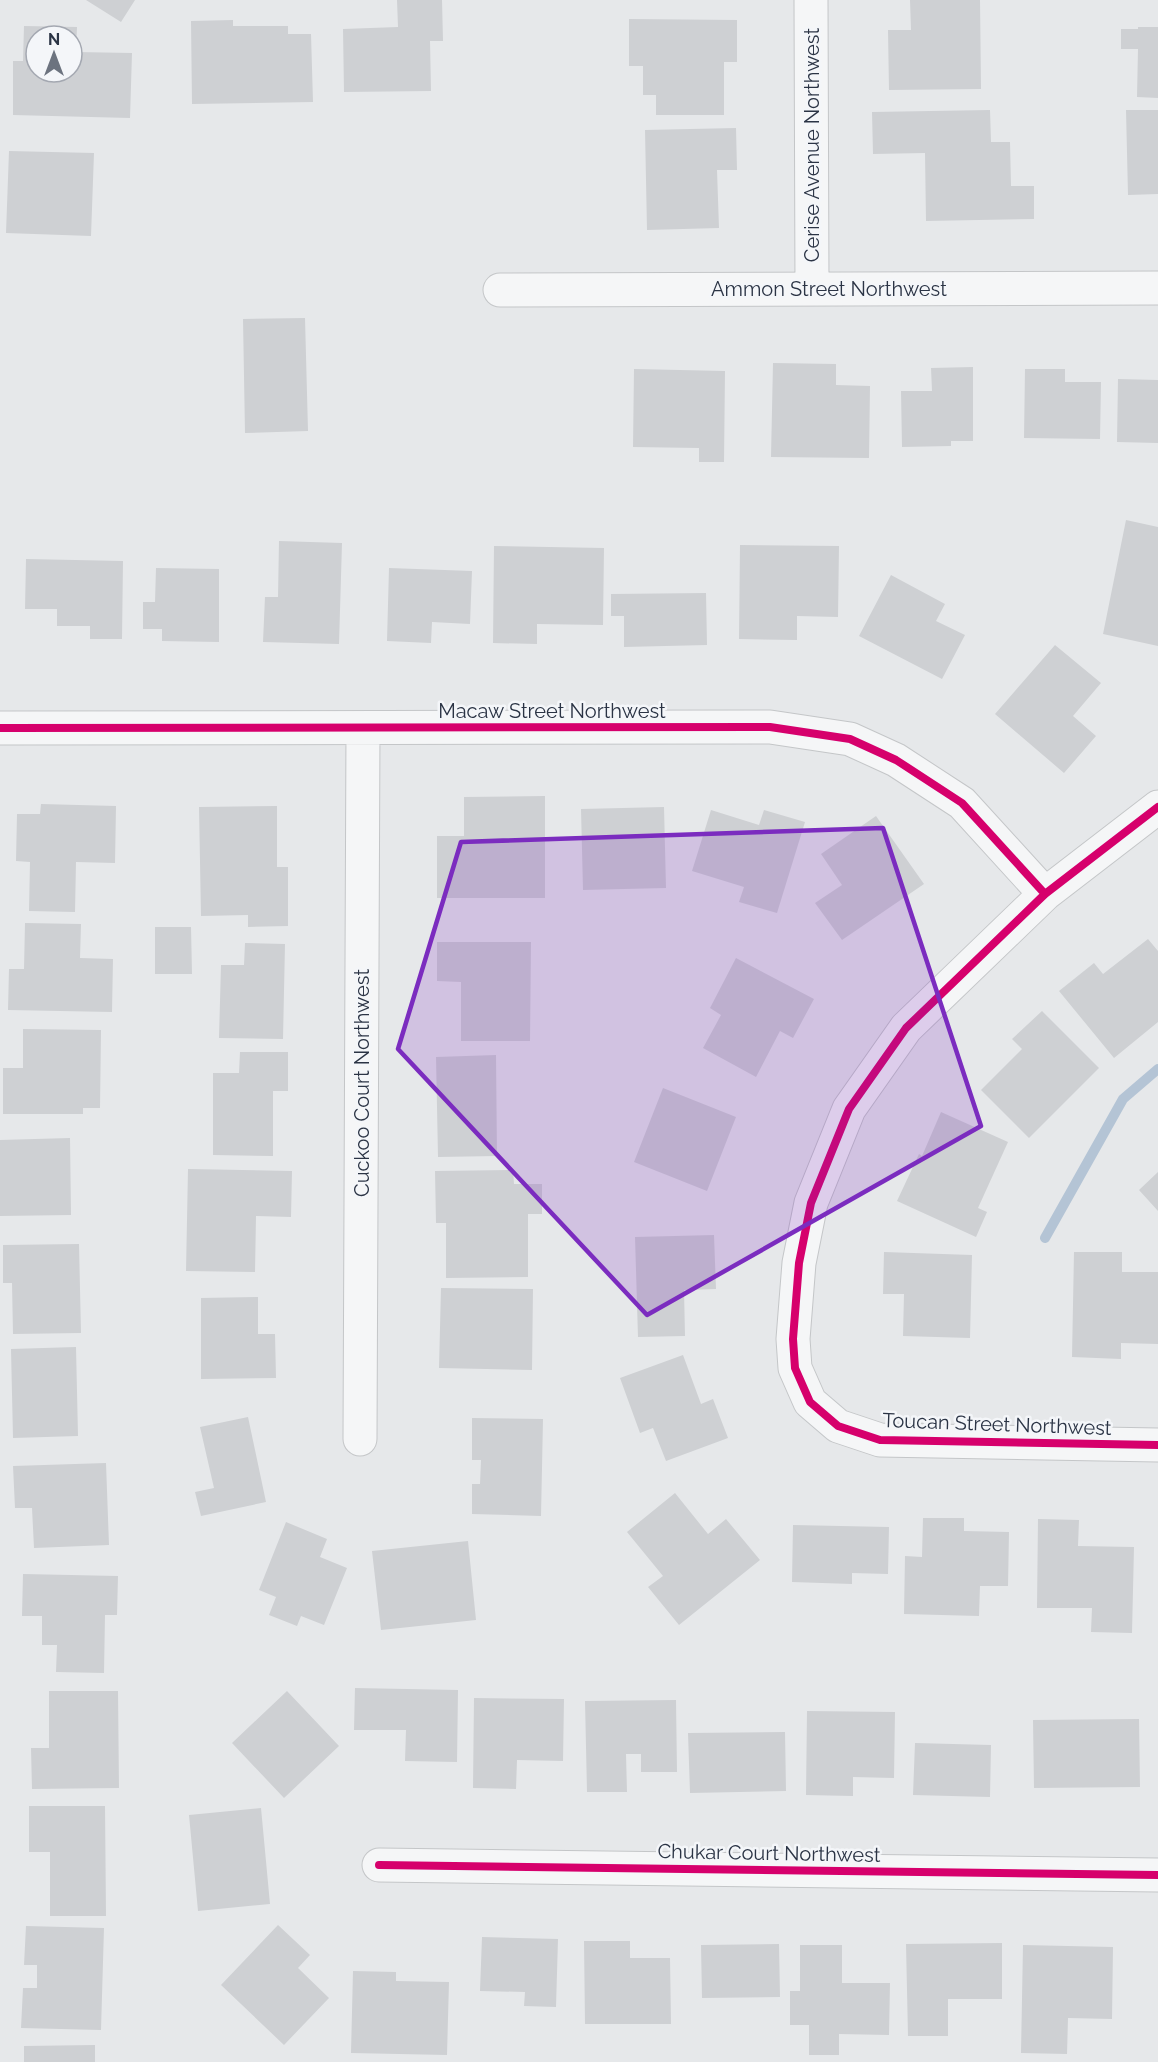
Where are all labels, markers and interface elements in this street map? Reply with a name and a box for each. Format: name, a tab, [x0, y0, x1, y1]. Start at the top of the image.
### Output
north arrow	[24, 24, 84, 84]
street label: Cerise Avenue Northwest	[800, 28, 824, 262]
text: N	[48, 30, 60, 49]
street label: Ammon Street Northwest	[711, 277, 947, 301]
street label: Macaw Street Northwest	[438, 699, 666, 723]
street label: Cuckoo Court Northwest	[350, 969, 374, 1197]
street label: Toucan Street Northwest	[882, 1408, 1112, 1440]
street label: Chukar Court Northwest	[657, 1839, 881, 1867]

